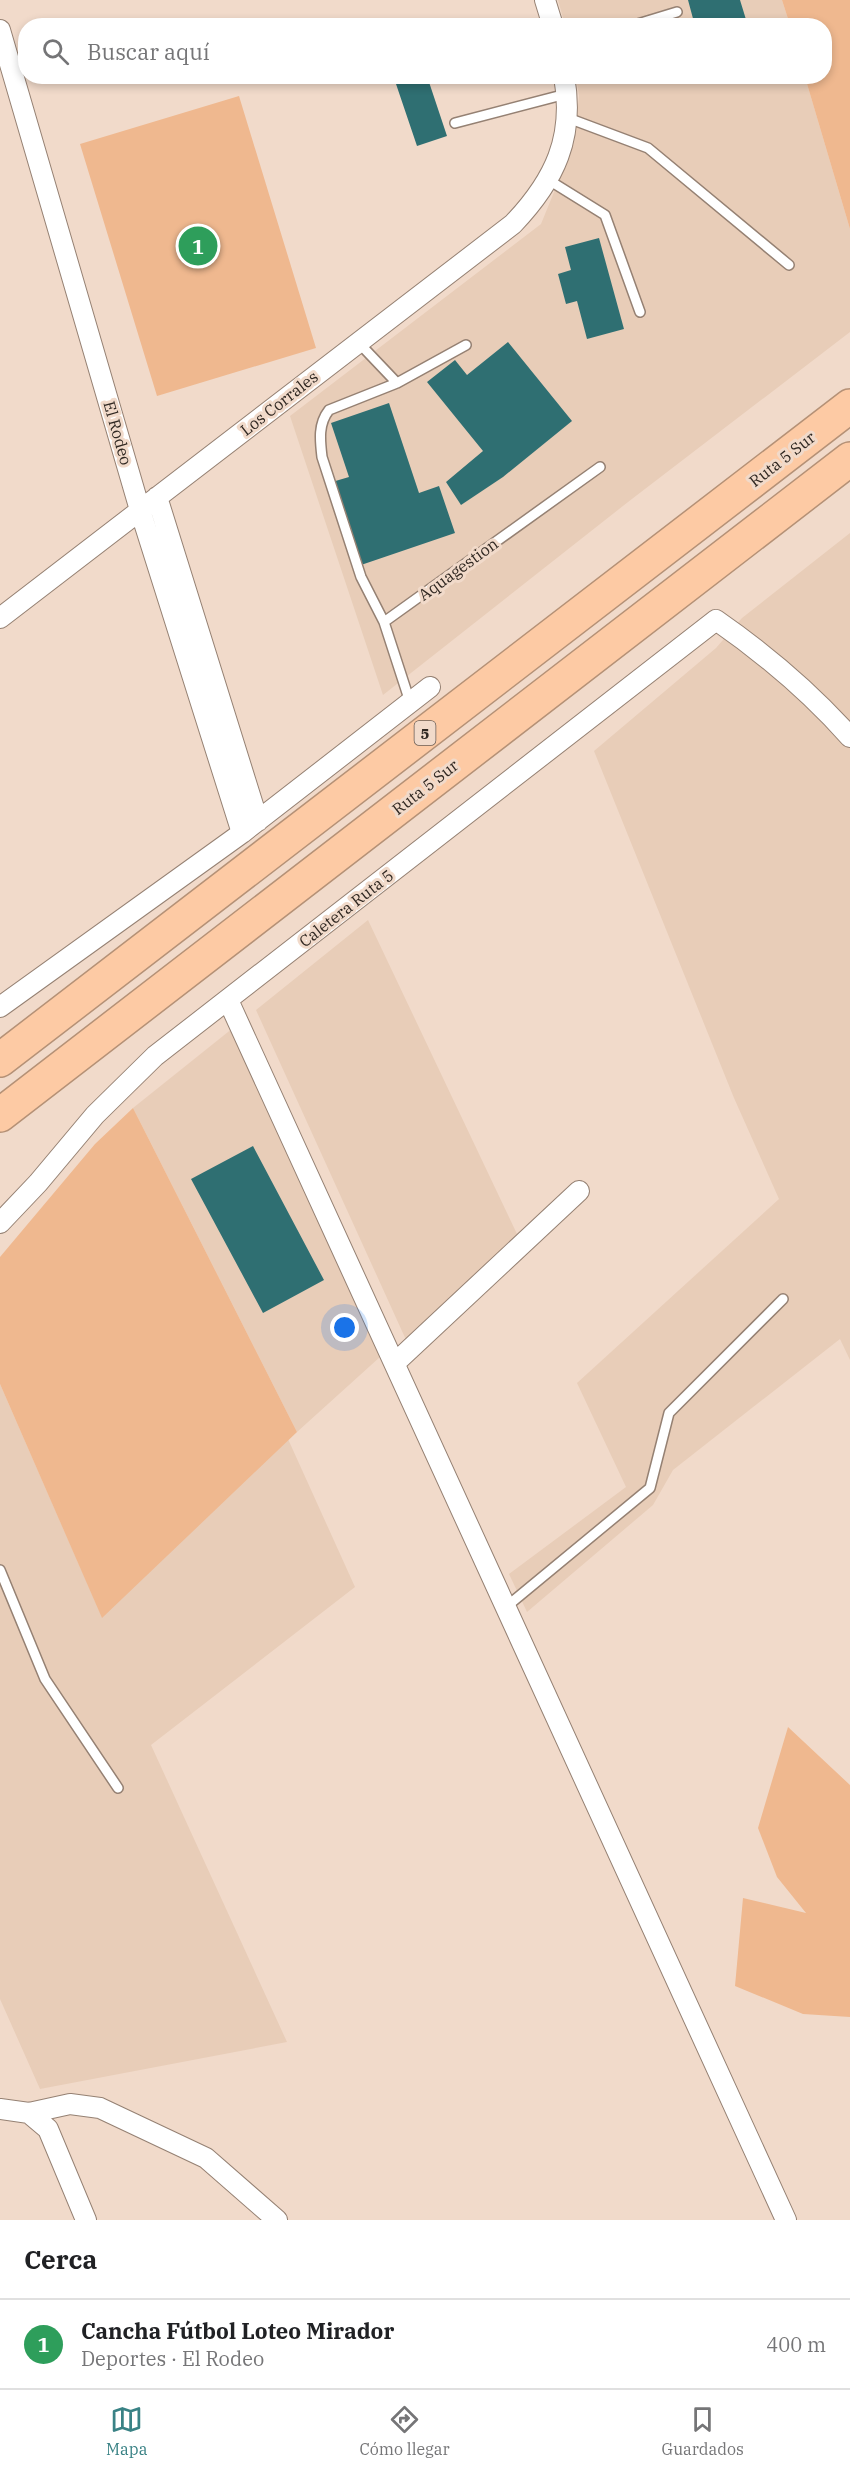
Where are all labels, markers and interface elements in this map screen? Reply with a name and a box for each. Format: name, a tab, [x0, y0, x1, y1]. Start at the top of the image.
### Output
search box	[18, 18, 832, 84]
icon: search	[39, 35, 72, 68]
text: Buscar aquí	[87, 37, 210, 66]
pin: 1	[178, 224, 218, 268]
street label: Los Corrales	[236, 366, 322, 440]
street label: El Rodeo	[99, 399, 137, 467]
street label: Ruta 5 Sur	[745, 427, 819, 491]
street label: Aquagestion	[414, 533, 502, 605]
road number: 5	[414, 721, 436, 745]
street label: Ruta 5 Sur	[388, 755, 462, 819]
street label: Caletera Ruta 5	[295, 865, 397, 951]
your location	[330, 1313, 359, 1342]
text: Cerca	[24, 2242, 97, 2276]
text: Cancha Fútbol Loteo Mirador	[81, 2316, 394, 2345]
text: 1	[38, 2331, 50, 2358]
text: 400 m	[766, 2331, 826, 2358]
text: Deportes · El Rodeo	[81, 2345, 264, 2372]
tab: Mapa	[106, 2403, 147, 2459]
tab: Cómo llegar	[360, 2403, 449, 2459]
tab: Guardados	[662, 2403, 744, 2459]

